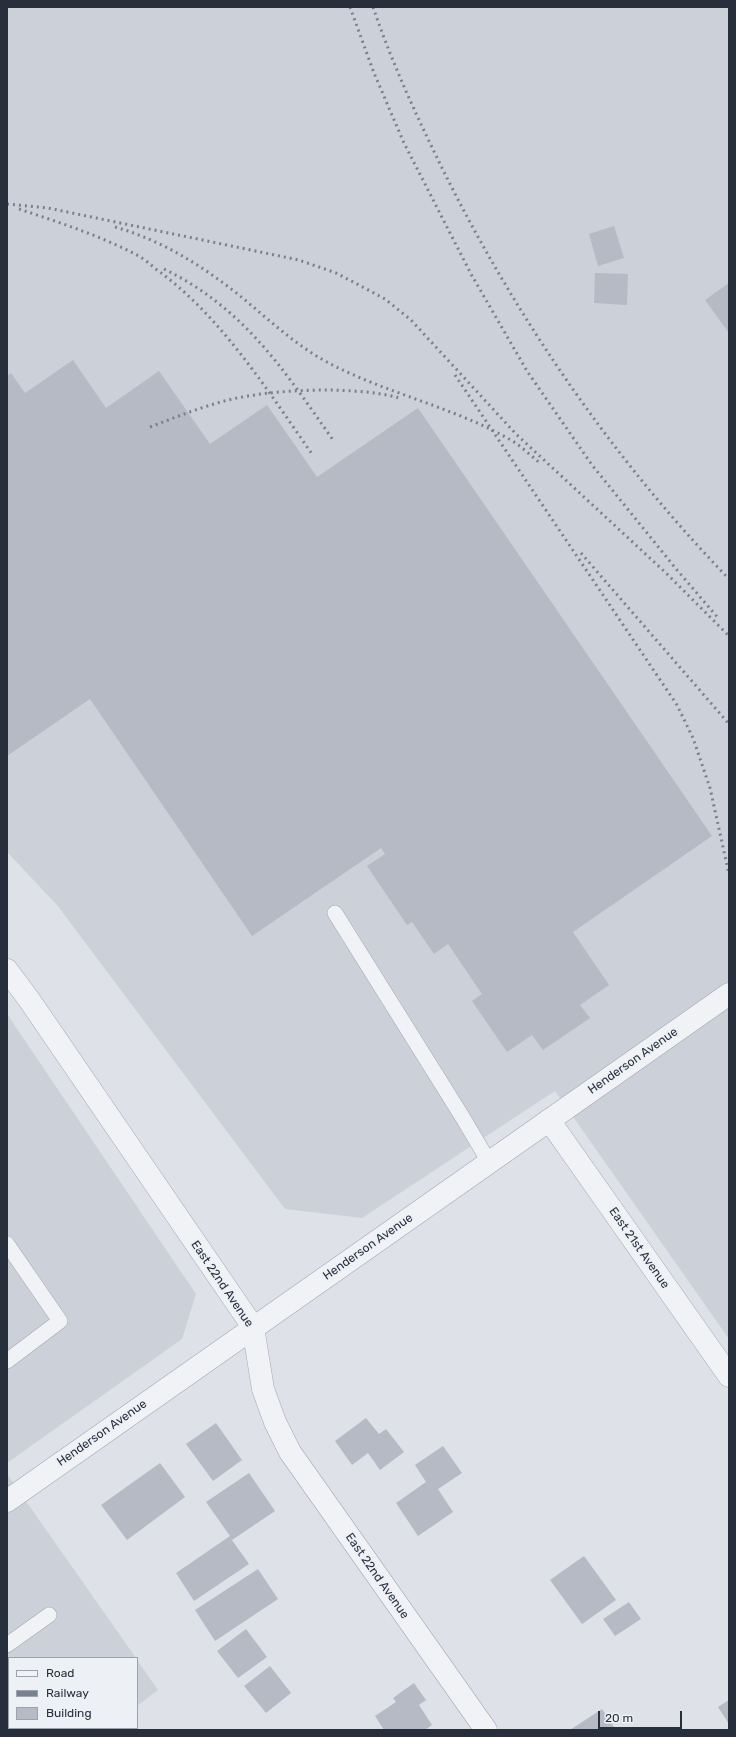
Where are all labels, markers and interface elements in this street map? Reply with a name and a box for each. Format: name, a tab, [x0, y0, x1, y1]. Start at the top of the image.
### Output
street label: Henderson Avenue	[585, 1025, 681, 1097]
street label: East 21st Avenue	[606, 1205, 672, 1291]
street label: Henderson Avenue	[320, 1211, 416, 1283]
street label: East 22nd Avenue	[188, 1238, 256, 1330]
street label: Henderson Avenue	[54, 1397, 150, 1469]
street label: East 22nd Avenue	[342, 1530, 412, 1622]
legend	[8, 1657, 138, 1729]
text: Road	[46, 1666, 74, 1680]
text: Railway	[46, 1686, 89, 1700]
scale bar	[600, 1703, 684, 1729]
text: Building	[46, 1706, 92, 1720]
text: 20 m	[605, 1711, 633, 1725]

